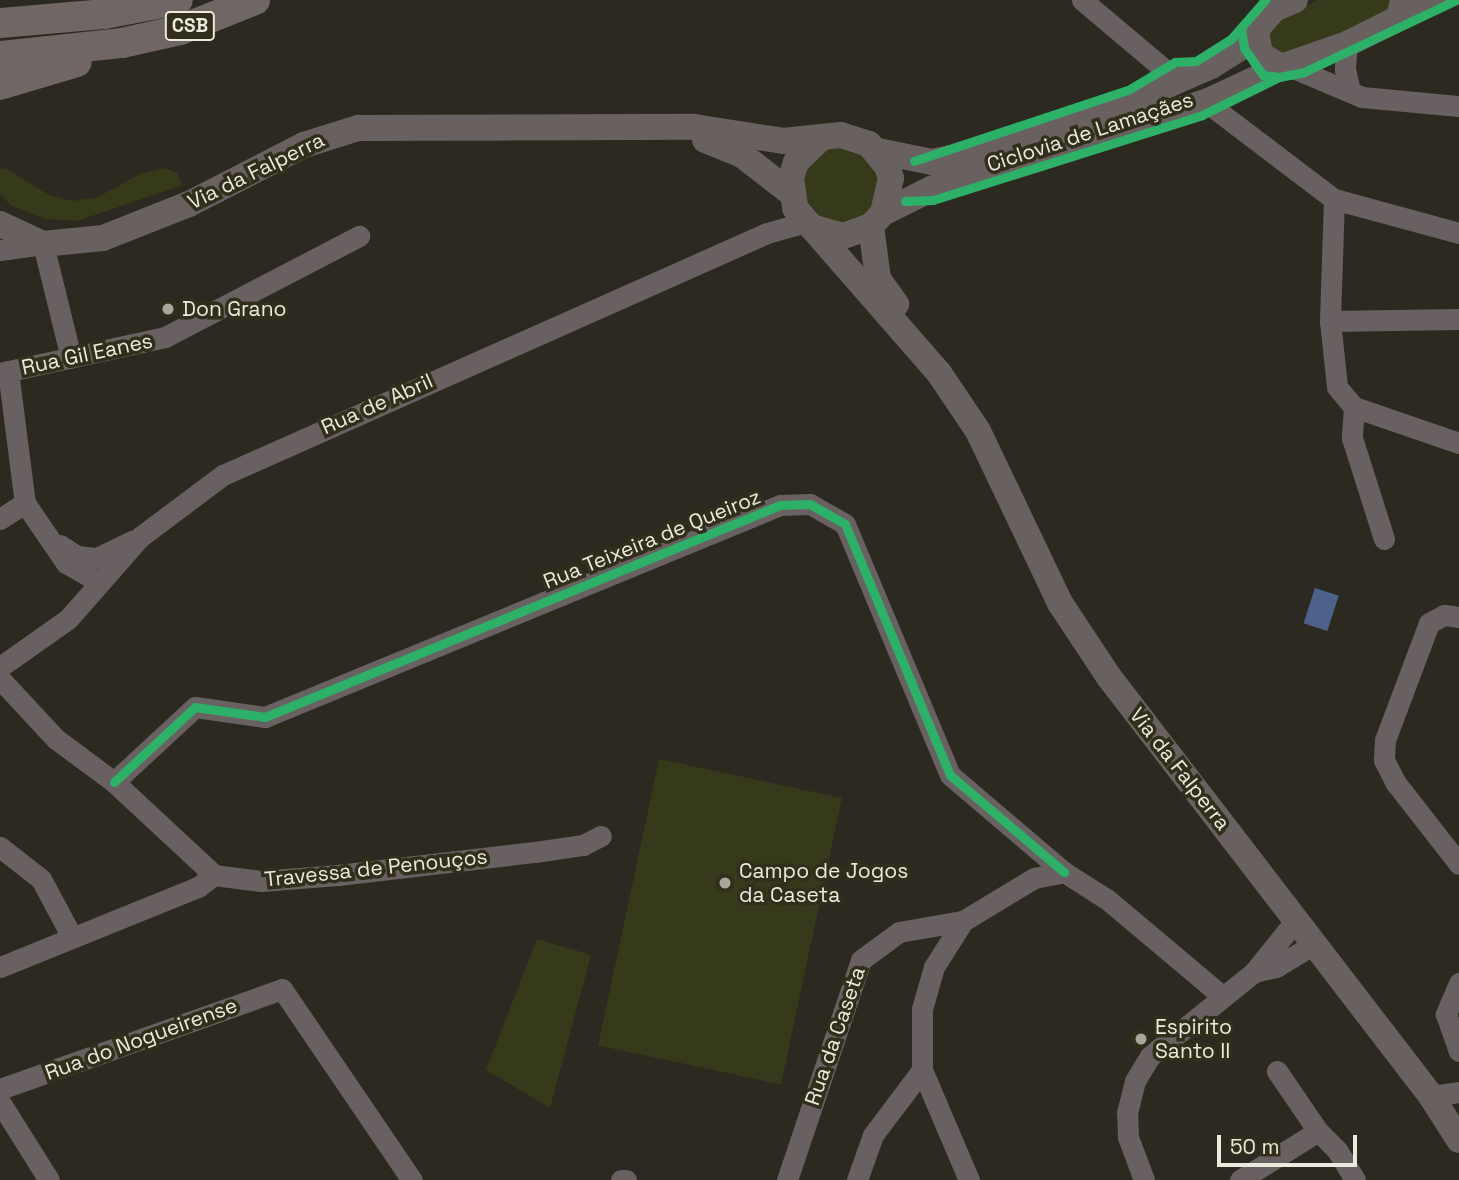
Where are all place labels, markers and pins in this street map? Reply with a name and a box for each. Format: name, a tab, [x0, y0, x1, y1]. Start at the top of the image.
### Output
place label: Don Grano	[182, 296, 287, 322]
marker: Don Grano	[160, 301, 176, 317]
place label: Campo de Jogos da Caseta	[739, 858, 908, 908]
marker: Campo de Jogos da Caseta	[717, 875, 733, 891]
place label: Espirito Santo II	[1155, 1014, 1232, 1064]
marker: Espirito Santo II	[1133, 1031, 1149, 1047]

